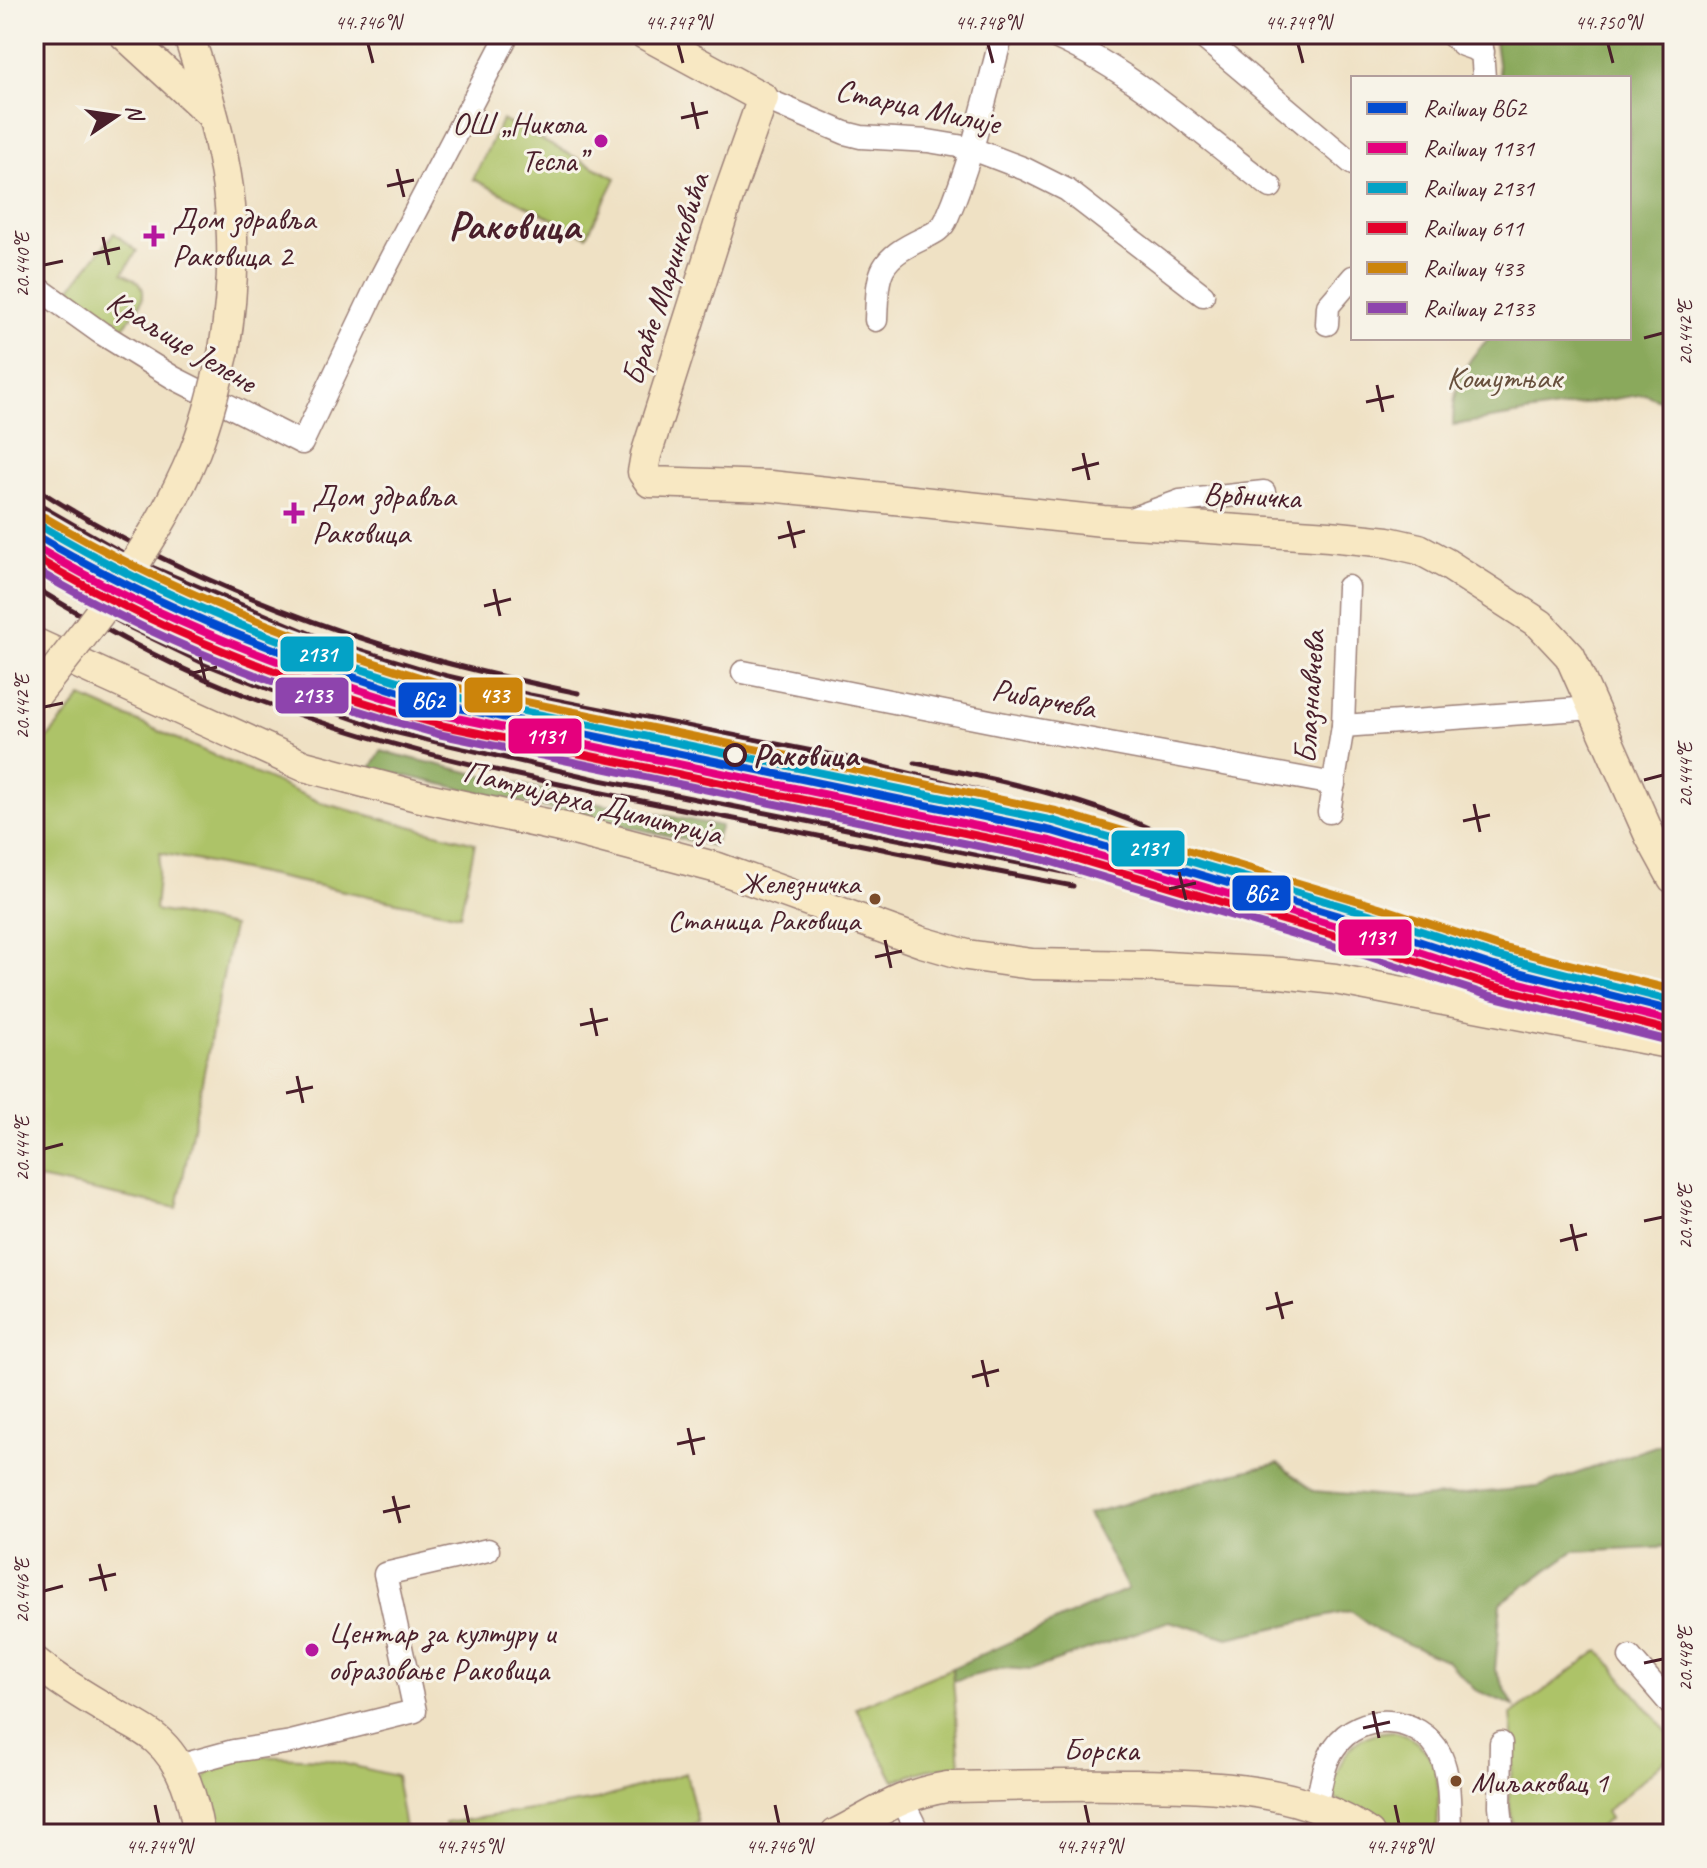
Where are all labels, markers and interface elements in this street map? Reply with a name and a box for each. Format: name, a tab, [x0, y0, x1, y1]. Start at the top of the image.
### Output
text: 44.746°N	[335, 10, 404, 35]
text: 44.747°N	[645, 10, 714, 35]
text: 44.748°N	[955, 10, 1024, 35]
text: 44.749°N	[1265, 10, 1334, 35]
text: 44.750°N	[1575, 10, 1644, 35]
street label: Старца Милије	[832, 69, 1007, 144]
north arrow	[76, 76, 156, 156]
legend	[1351, 76, 1631, 340]
text: Railway BG2	[1423, 93, 1528, 123]
text: N	[119, 102, 150, 125]
place label: ОШ „Никола Тесла”	[452, 103, 592, 181]
marker: ОШ „Никола Тесла”	[592, 132, 610, 150]
text: Railway 1131	[1423, 133, 1535, 163]
street label: Браће Маринковића	[612, 166, 720, 390]
text: Railway 2131	[1423, 173, 1535, 203]
place label: Дом здравља Раковица 2	[172, 198, 318, 276]
district label: Раковица	[448, 201, 583, 251]
text: Railway 611	[1423, 213, 1525, 243]
marker: Дом здравља Раковица 2	[143, 225, 165, 247]
text: 20.440°E	[10, 230, 35, 298]
text: Railway 433	[1423, 253, 1526, 283]
street label: Краљице Јелене	[99, 281, 266, 403]
text: Railway 2133	[1423, 293, 1536, 323]
text: 20.442°E	[1673, 298, 1698, 366]
park label: Кошутњак	[1446, 357, 1565, 398]
street label: Врбничка	[1202, 472, 1304, 519]
place label: Дом здравља Раковица	[312, 475, 458, 553]
marker: Дом здравља Раковица	[283, 502, 305, 524]
street label: Блазнавчева	[1284, 627, 1335, 765]
line badge: 2131	[279, 635, 355, 673]
text: 2131	[297, 641, 339, 669]
street label: Рибарчева	[989, 668, 1101, 729]
text: 20.442°E	[10, 672, 35, 740]
line badge: 2133	[274, 676, 350, 715]
line badge: 433	[463, 676, 524, 714]
line badge: BG2	[397, 681, 458, 719]
text: 2133	[292, 682, 334, 710]
text: 433	[479, 682, 511, 710]
text: BG2	[412, 687, 446, 715]
line badge: 1131	[507, 717, 583, 755]
text: 1131	[525, 723, 567, 751]
place label: Раковица	[753, 735, 861, 776]
text: 20.444°E	[1673, 740, 1698, 808]
marker: Раковица	[724, 744, 746, 766]
street label: Патријарха Димитрија	[459, 750, 729, 855]
line badge: 2131	[1110, 829, 1186, 868]
text: 2131	[1128, 835, 1170, 863]
place label: Железничка Станица Раковица	[667, 864, 862, 939]
line badge: BG2	[1231, 874, 1292, 912]
text: BG2	[1245, 880, 1279, 908]
marker: Железничка Станица Раковица	[867, 891, 883, 907]
line badge: 1131	[1337, 918, 1413, 957]
text: 1131	[1355, 924, 1397, 952]
text: 20.444°E	[10, 1114, 35, 1182]
text: 20.446°E	[1673, 1182, 1698, 1250]
text: 20.446°E	[10, 1556, 35, 1624]
place label: Центар за културу и образовање Раковица	[328, 1612, 558, 1690]
text: 20.448°E	[1673, 1624, 1698, 1692]
marker: Центар за културу и образовање Раковица	[303, 1641, 321, 1659]
street label: Борска	[1063, 1729, 1141, 1770]
place label: Миљаковац 1	[1471, 1763, 1610, 1801]
marker: Миљаковац 1	[1448, 1773, 1464, 1789]
text: 44.744°N	[126, 1834, 195, 1859]
text: 44.745°N	[436, 1834, 505, 1859]
text: 44.746°N	[746, 1834, 815, 1859]
text: 44.747°N	[1056, 1834, 1125, 1859]
text: 44.748°N	[1366, 1834, 1435, 1859]

